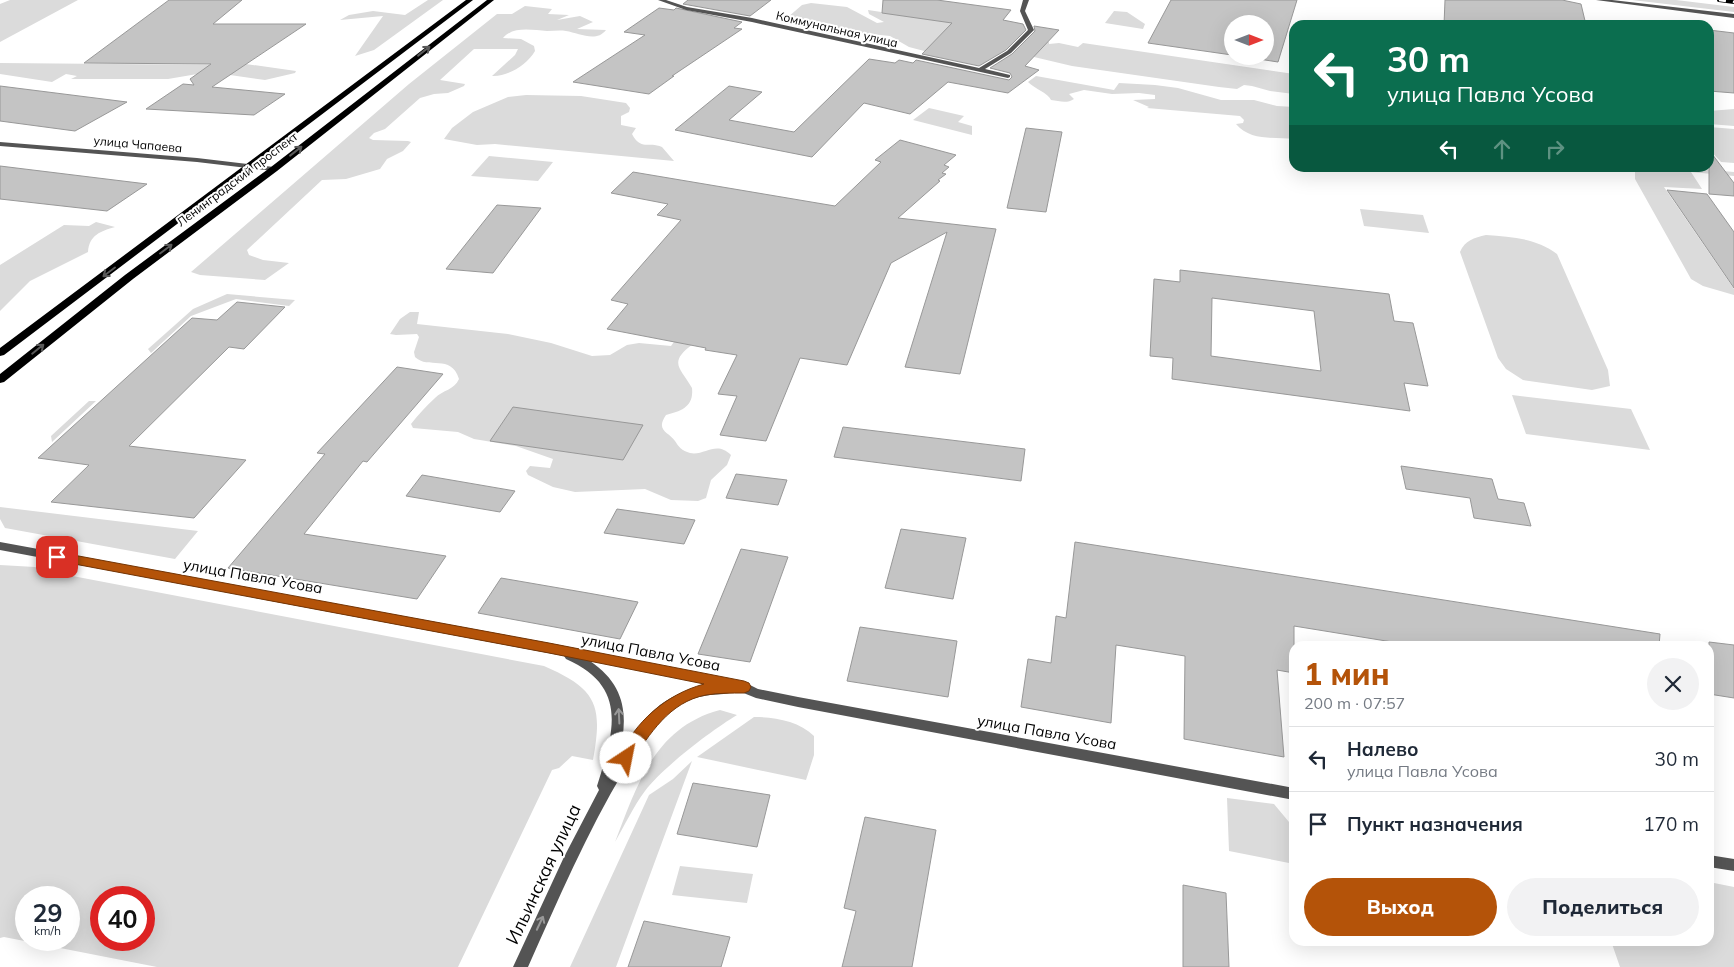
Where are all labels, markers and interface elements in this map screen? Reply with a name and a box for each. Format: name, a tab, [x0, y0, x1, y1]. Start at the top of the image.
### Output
street label: Коммунальная улица	[775, 8, 899, 50]
north arrow	[1224, 15, 1274, 65]
map controls	[1224, 15, 1274, 65]
text: 30 m	[1387, 37, 1470, 81]
icon: left	[1304, 40, 1369, 105]
one-way arrow	[417, 46, 430, 57]
text: улица Павла Усова	[1387, 80, 1594, 108]
street label: Ленинградский проспект	[174, 128, 301, 229]
street label: улица Чапаева	[93, 133, 183, 155]
icon: left	[1435, 135, 1463, 163]
icon: ahead	[1488, 135, 1516, 163]
icon: right	[1541, 135, 1569, 163]
one-way arrow	[289, 146, 302, 157]
one-way arrow	[159, 244, 173, 254]
one-way arrow	[103, 266, 116, 277]
one-way arrow	[31, 344, 44, 355]
pin	[36, 536, 78, 578]
icon: arrive	[43, 543, 71, 571]
street label: улица Павла Усова	[182, 554, 324, 598]
street label: улица Павла Усова	[580, 629, 722, 675]
text: 1 мин	[1304, 655, 1390, 693]
button: close	[1647, 658, 1699, 710]
text: 200 m · 07:57	[1304, 693, 1405, 713]
one-way arrow	[614, 708, 623, 724]
street label: улица Павла Усова	[976, 710, 1118, 754]
position arrow	[599, 731, 651, 783]
text: Налево	[1347, 737, 1419, 761]
icon: left	[1304, 745, 1332, 773]
text: 30 m	[1655, 747, 1699, 771]
text: улица Павла Усова	[1347, 761, 1498, 781]
street label: Ильинская улица	[500, 800, 586, 948]
icon: arrive	[1304, 810, 1332, 838]
text: Пункт назначения	[1347, 812, 1523, 836]
text: 170 m	[1643, 812, 1699, 836]
button: Выход	[1304, 878, 1497, 936]
button: Поделиться	[1507, 878, 1699, 936]
speed limit sign: 40	[90, 886, 155, 951]
text: 29	[32, 897, 63, 928]
one-way arrow	[536, 916, 546, 931]
text: km/h	[34, 923, 61, 938]

